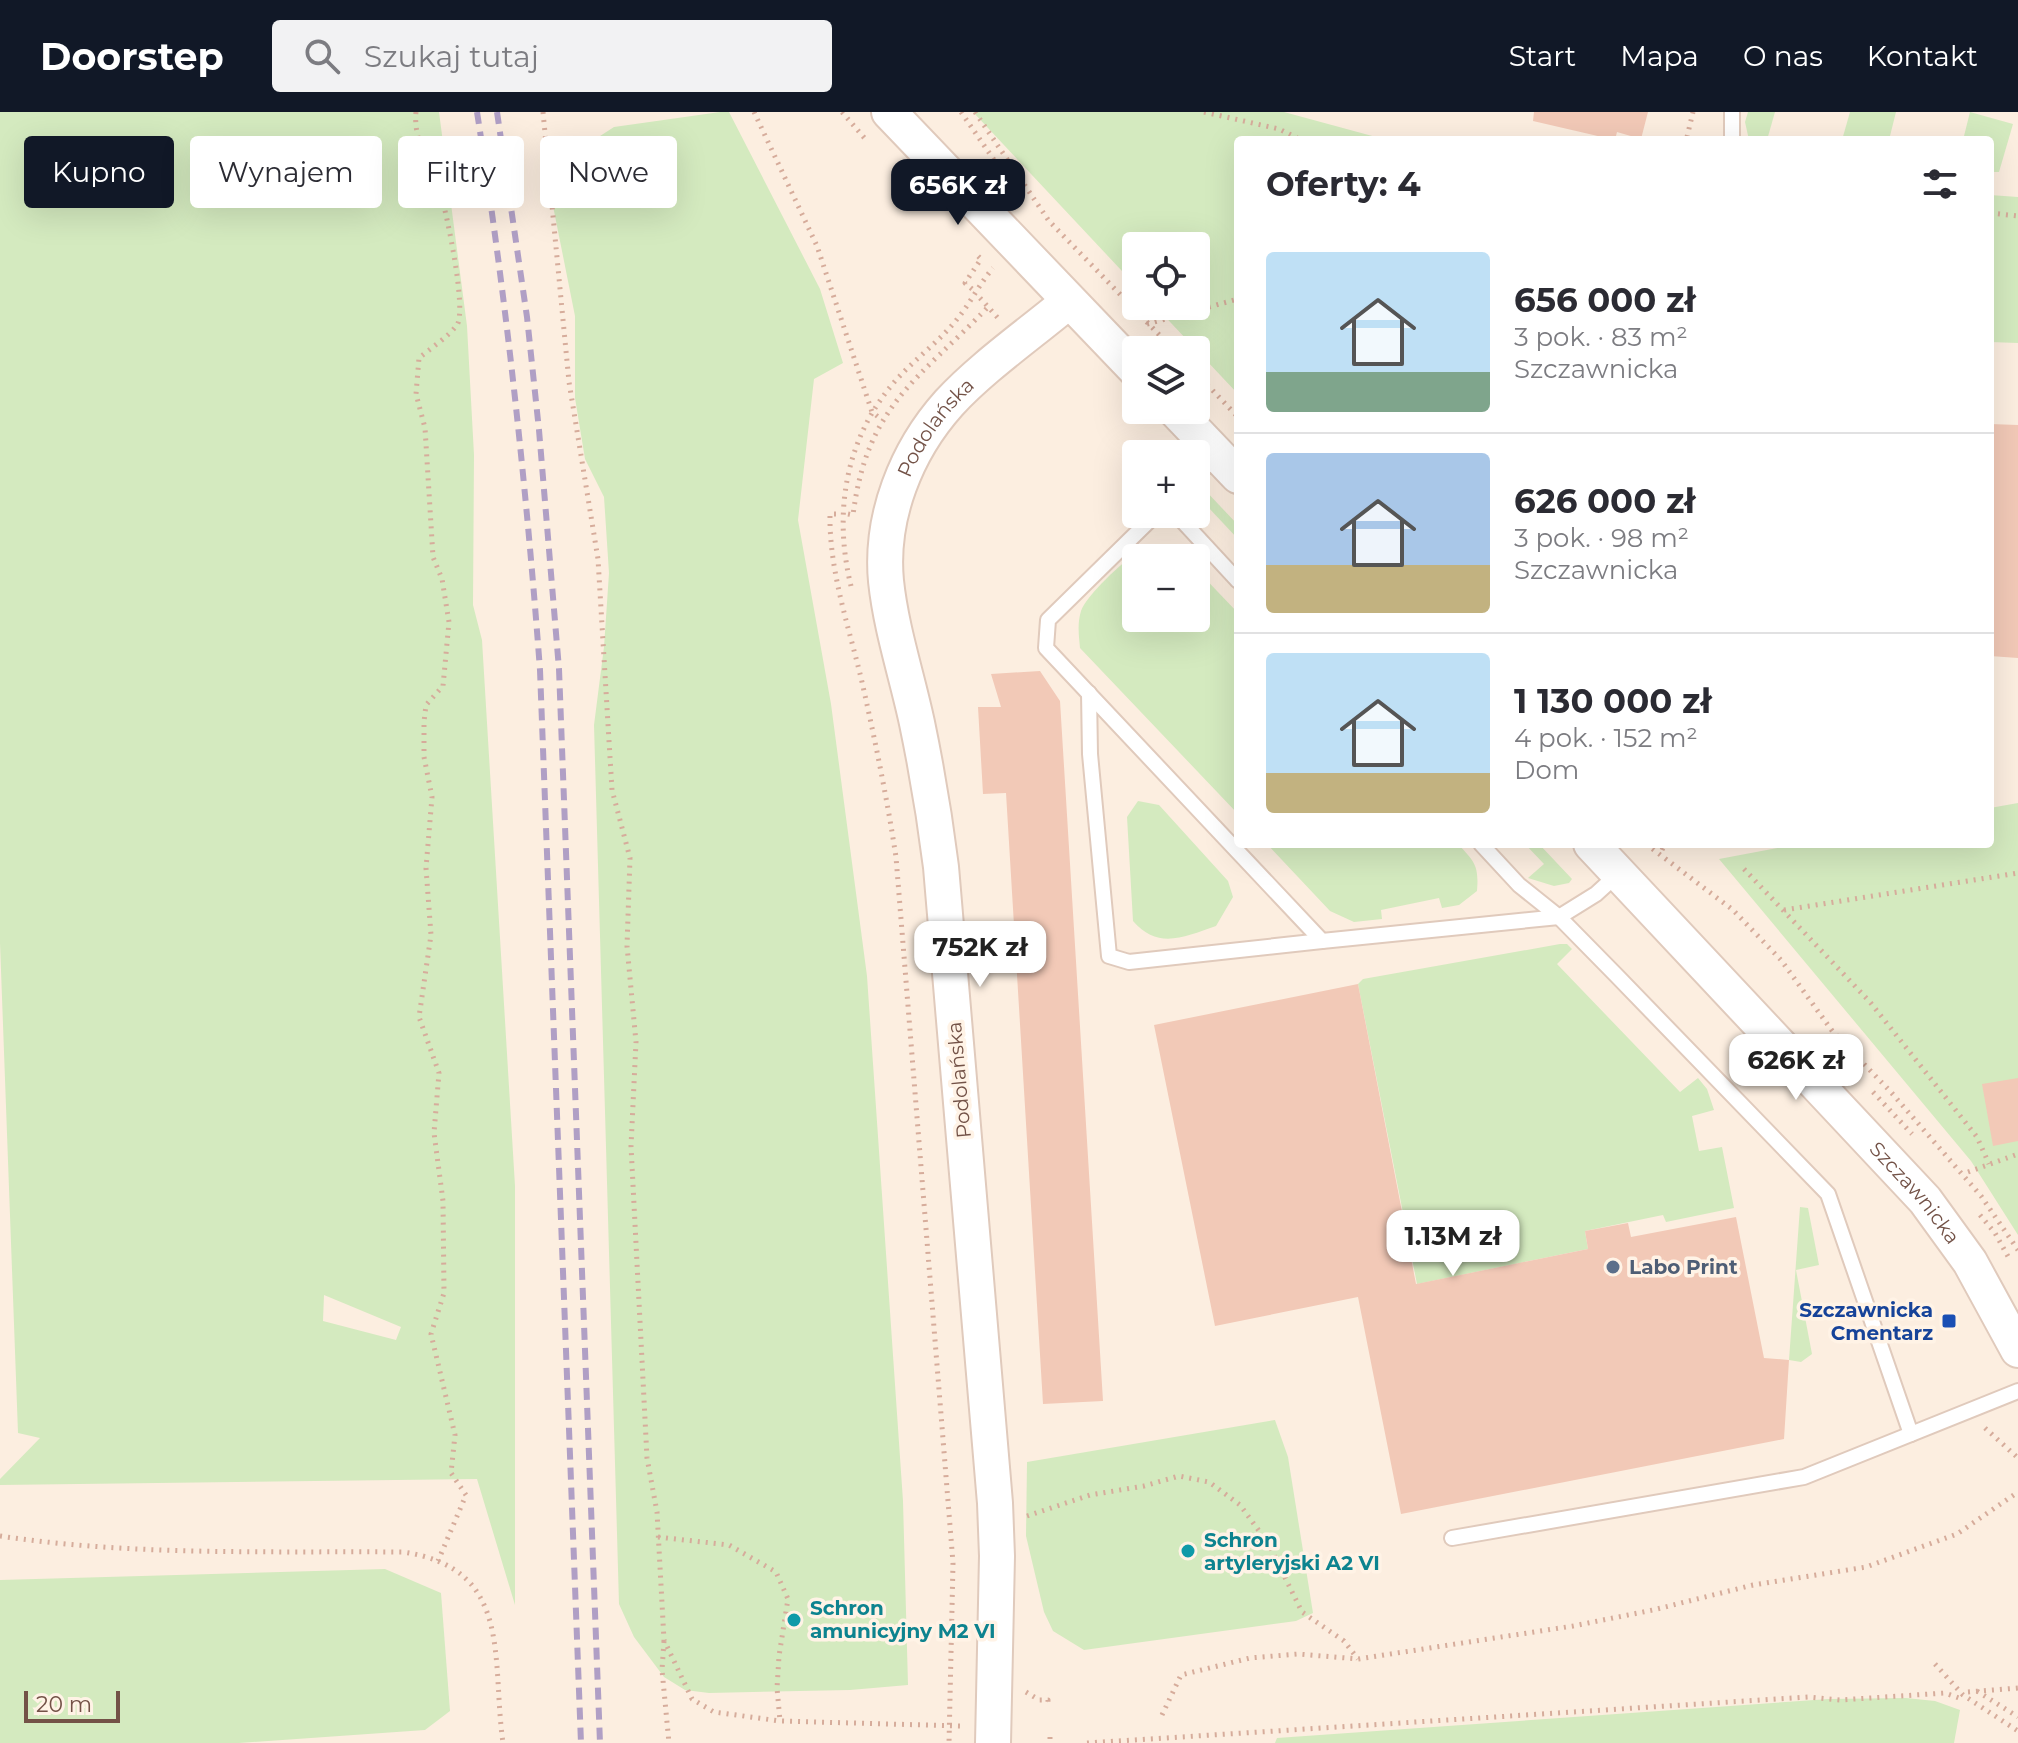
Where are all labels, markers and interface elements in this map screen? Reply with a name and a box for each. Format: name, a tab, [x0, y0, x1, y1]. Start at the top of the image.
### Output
search box	[272, 20, 832, 92]
text: Doorstep	[40, 33, 224, 80]
icon: search	[300, 34, 344, 78]
text: Szukaj tutaj	[364, 38, 539, 75]
text: Start	[1509, 39, 1576, 73]
text: Mapa	[1620, 39, 1699, 73]
text: O nas	[1743, 39, 1823, 73]
text: Kontakt	[1867, 39, 1978, 73]
chip: Kupno	[24, 136, 174, 208]
chip: Wynajem	[190, 136, 382, 208]
chip: Filtry	[398, 136, 524, 208]
chip: Nowe	[540, 136, 677, 208]
pin: 656K zł	[884, 159, 1032, 227]
icon: filters	[1918, 162, 1962, 206]
text: Oferty: 4	[1266, 163, 1421, 205]
text: 656K zł	[909, 169, 1007, 201]
map controls	[1122, 232, 1210, 632]
button: locate	[1122, 232, 1210, 320]
text: 656 000 zł	[1514, 279, 1696, 321]
icon: home	[1330, 284, 1426, 380]
text: 3 pok. · 83 m²	[1514, 321, 1688, 353]
button: layers	[1122, 336, 1210, 424]
text: Szczawnicka	[1514, 353, 1678, 385]
street label: Podolańska	[892, 373, 979, 481]
button: +	[1122, 440, 1210, 528]
text: 626 000 zł	[1514, 480, 1695, 522]
icon: home	[1330, 485, 1426, 581]
text: 3 pok. · 98 m²	[1514, 522, 1689, 554]
button: −	[1122, 544, 1210, 632]
text: Szczawnicka	[1514, 554, 1678, 586]
text: 1 130 000 zł	[1514, 680, 1712, 722]
icon: home	[1330, 685, 1426, 781]
text: 4 pok. · 152 m²	[1514, 722, 1698, 754]
text: Dom	[1514, 754, 1579, 786]
pin: 752K zł	[906, 921, 1054, 989]
text: 752K zł	[932, 931, 1028, 963]
street label: Podolańska	[942, 1021, 976, 1139]
pin: 626K zł	[1722, 1034, 1870, 1102]
text: 626K zł	[1747, 1044, 1845, 1076]
street label: Szczawnicka	[1865, 1137, 1965, 1248]
pin: 1.13M zł	[1370, 1210, 1536, 1278]
text: 1.13M zł	[1405, 1220, 1501, 1252]
place label: Labo Print	[1629, 1255, 1738, 1279]
marker: Labo Print	[1604, 1258, 1622, 1276]
place label: Szczawnicka Cmentarz	[1799, 1298, 1933, 1345]
marker: Szczawnicka Cmentarz	[1940, 1312, 1958, 1330]
place label: Schron artyleryjski A2 VI	[1204, 1528, 1380, 1575]
marker: Schron artyleryjski A2 VI	[1179, 1542, 1197, 1560]
place label: Schron amunicyjny M2 VI	[810, 1596, 995, 1643]
marker: Schron amunicyjny M2 VI	[785, 1611, 803, 1629]
scale bar	[24, 1687, 120, 1723]
text: 20 m	[36, 1691, 92, 1718]

